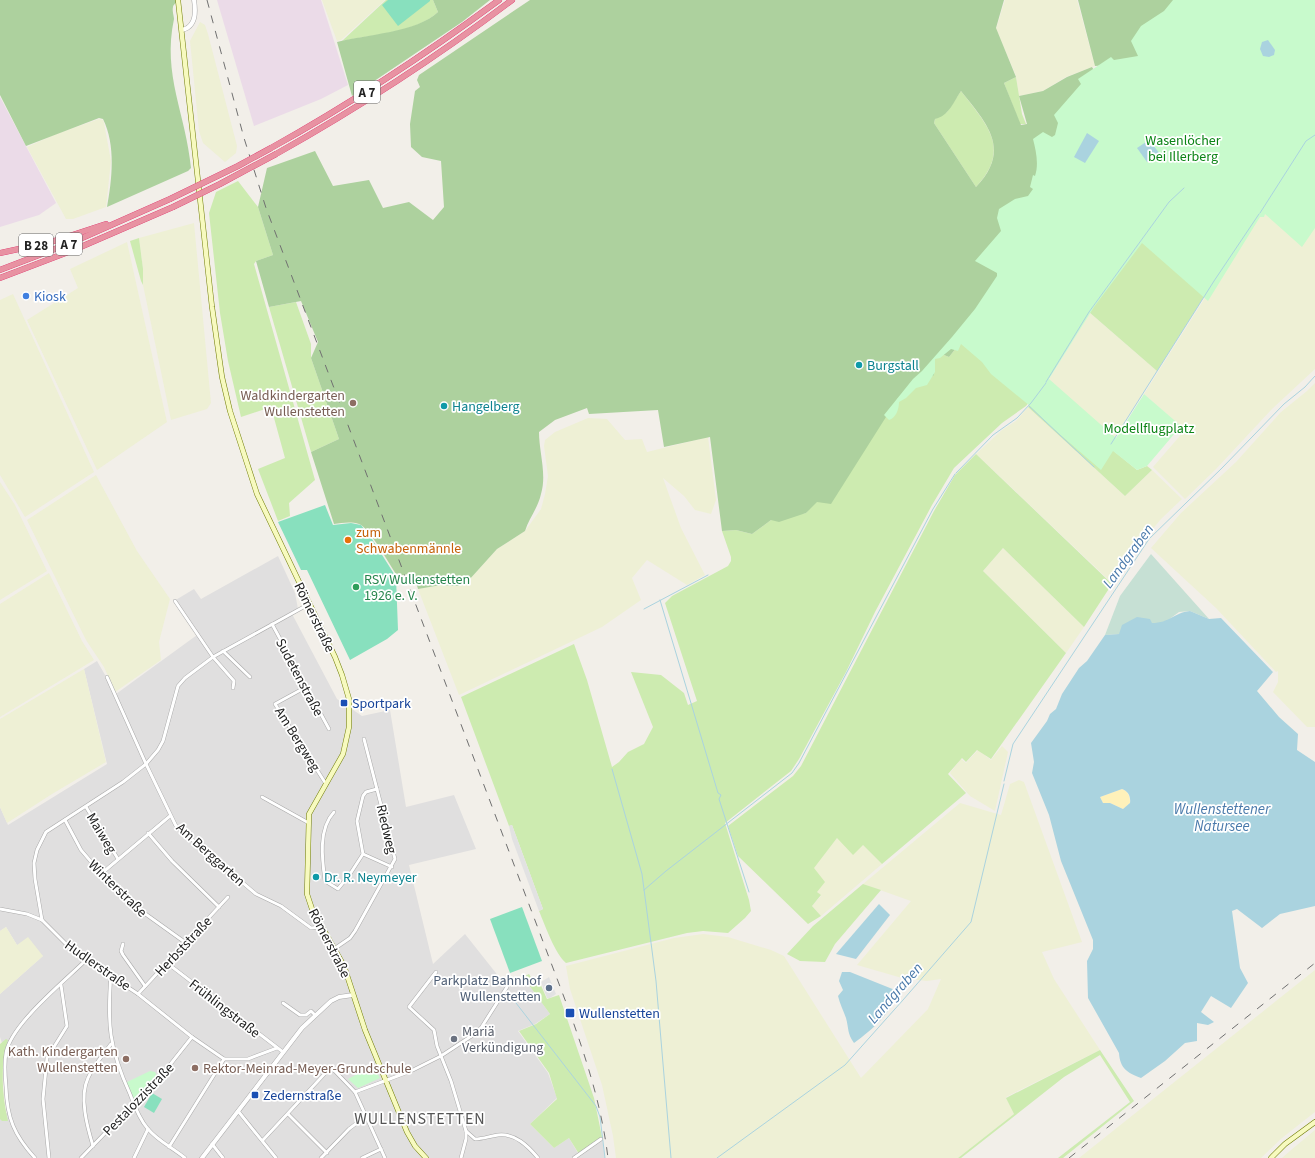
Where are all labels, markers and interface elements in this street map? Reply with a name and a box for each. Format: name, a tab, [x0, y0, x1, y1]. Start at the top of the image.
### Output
road number: A 7	[354, 81, 380, 103]
park label: Wasenlöcher bei Illerberg	[1145, 131, 1221, 167]
road number: A 7	[56, 233, 82, 255]
road number: B 28	[19, 234, 53, 256]
place label: Kiosk	[34, 287, 66, 307]
marker: Kiosk	[21, 291, 31, 301]
place label: Burgstall	[867, 356, 919, 376]
marker: Burgstall	[854, 360, 864, 370]
place label: Waldkindergarten Wullenstetten	[240, 386, 345, 422]
place label: Hangelberg	[452, 397, 520, 417]
marker: Waldkindergarten Wullenstetten	[348, 398, 358, 408]
marker: Hangelberg	[439, 401, 449, 411]
park label: Modellflugplatz	[1104, 419, 1194, 439]
water label: Landgraben	[1098, 520, 1159, 593]
place label: zum Schwabenmännle	[356, 523, 461, 559]
marker: zum Schwabenmännle	[343, 535, 353, 545]
place label: RSV Wullenstetten 1926 e. V.	[364, 570, 470, 606]
street label: Römerstraße	[289, 579, 340, 656]
marker: RSV Wullenstetten 1926 e. V.	[351, 582, 361, 592]
street label: Sudetenstraße	[270, 635, 328, 720]
place label: Sportpark	[352, 694, 411, 714]
marker: Sportpark	[339, 698, 349, 708]
street label: Am Bergweg	[269, 703, 325, 776]
water label: Wullenstettener Natursee	[1174, 799, 1271, 837]
street label: Riedweg	[371, 803, 401, 856]
street label: Maiweg	[81, 809, 121, 858]
street label: Am Berggarten	[171, 818, 249, 891]
street label: Winterstraße	[83, 855, 151, 922]
place label: Dr. R. Neymeyer	[324, 868, 417, 888]
marker: Dr. R. Neymeyer	[311, 872, 321, 882]
street label: Römerstraße	[303, 905, 355, 982]
street label: Herbststraße	[151, 912, 217, 981]
street label: Hudlerstraße	[60, 936, 135, 996]
water label: Landgraben	[863, 958, 928, 1028]
place label: Parkplatz Bahnhof Wullenstetten	[433, 971, 542, 1007]
street label: Frühlingstraße	[185, 975, 264, 1043]
marker: Parkplatz Bahnhof Wullenstetten	[544, 983, 554, 993]
place label: Wullenstetten	[579, 1004, 660, 1024]
marker: Wullenstetten	[564, 1007, 576, 1019]
place label: Mariä Verkündigung	[462, 1022, 543, 1058]
marker: Mariä Verkündigung	[449, 1034, 459, 1044]
place label: Kath. Kindergarten Wullenstetten	[8, 1042, 118, 1078]
marker: Kath. Kindergarten Wullenstetten	[121, 1054, 131, 1064]
street label: Pestalozzistraße	[99, 1059, 179, 1141]
place label: Rektor-Meinrad-Meyer-Grundschule	[203, 1059, 411, 1079]
marker: Rektor-Meinrad-Meyer-Grundschule	[190, 1063, 200, 1073]
place label: Zedernstraße	[263, 1086, 341, 1106]
marker: Zedernstraße	[250, 1090, 260, 1100]
district label: WULLENSTETTEN	[354, 1108, 486, 1130]

